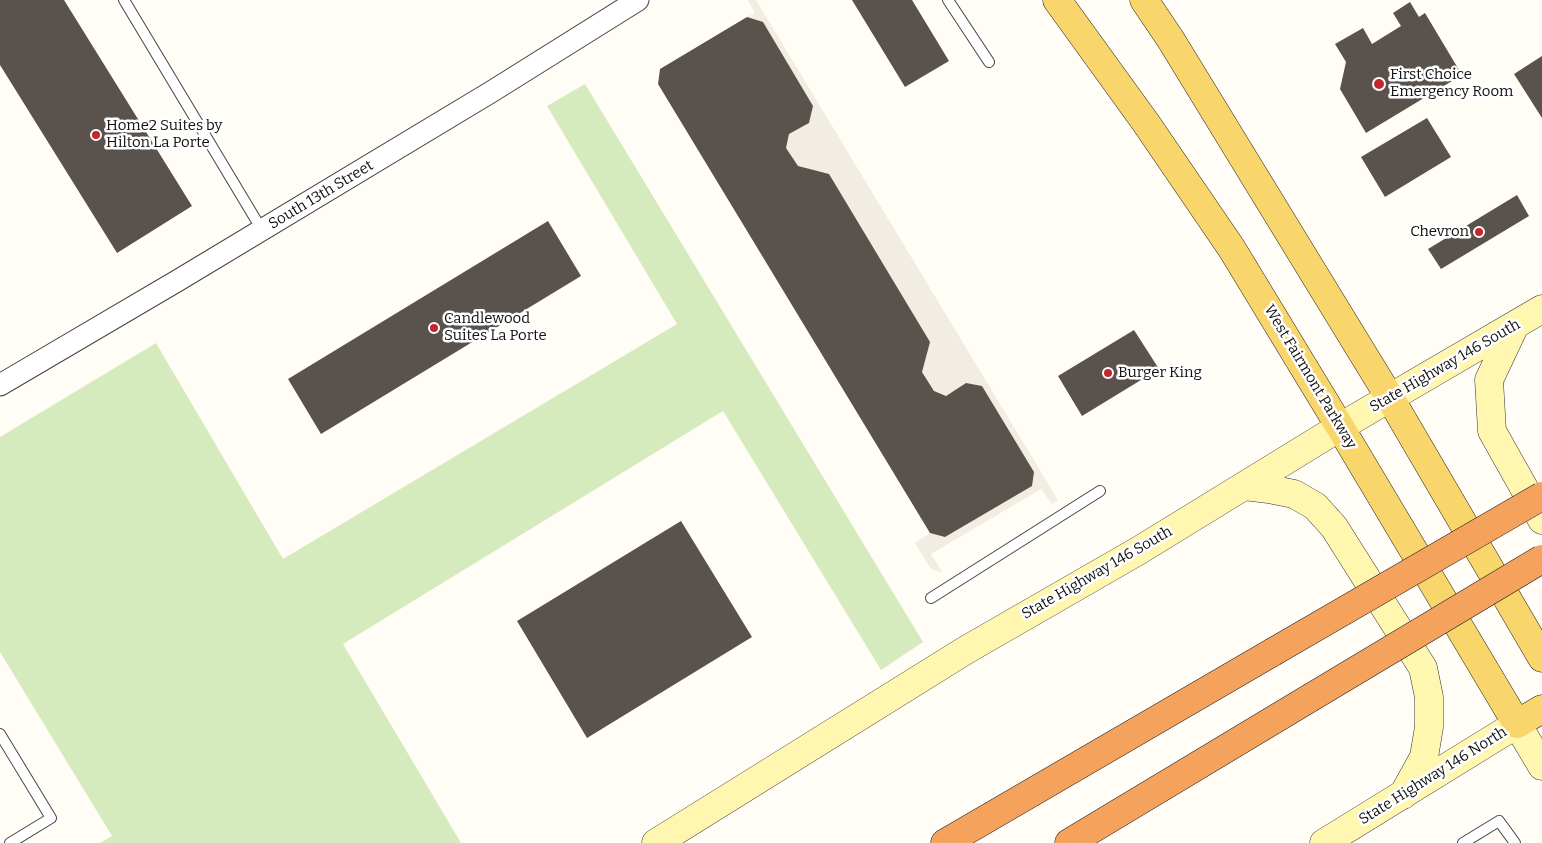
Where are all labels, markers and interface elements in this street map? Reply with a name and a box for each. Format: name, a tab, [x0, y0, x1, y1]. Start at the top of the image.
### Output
place label: First Choice Emergency Room	[1390, 66, 1513, 101]
marker: First Choice Emergency Room	[1372, 77, 1386, 91]
place label: Home2 Suites by Hilton La Porte	[106, 117, 222, 152]
marker: Home2 Suites by Hilton La Porte	[90, 129, 102, 141]
street label: South 13th Street	[265, 157, 377, 233]
place label: Chevron	[1410, 223, 1469, 241]
marker: Chevron	[1473, 226, 1485, 238]
street label: West Fairmont Parkway	[1260, 302, 1360, 452]
place label: Candlewood Suites La Porte	[444, 310, 547, 345]
street label: State Highway 146 South	[1367, 316, 1523, 416]
marker: Candlewood Suites La Porte	[428, 322, 440, 334]
place label: Burger King	[1118, 364, 1202, 382]
marker: Burger King	[1102, 367, 1114, 379]
street label: State Highway 146 South	[1019, 523, 1175, 623]
street label: State Highway 146 North	[1356, 723, 1510, 829]

